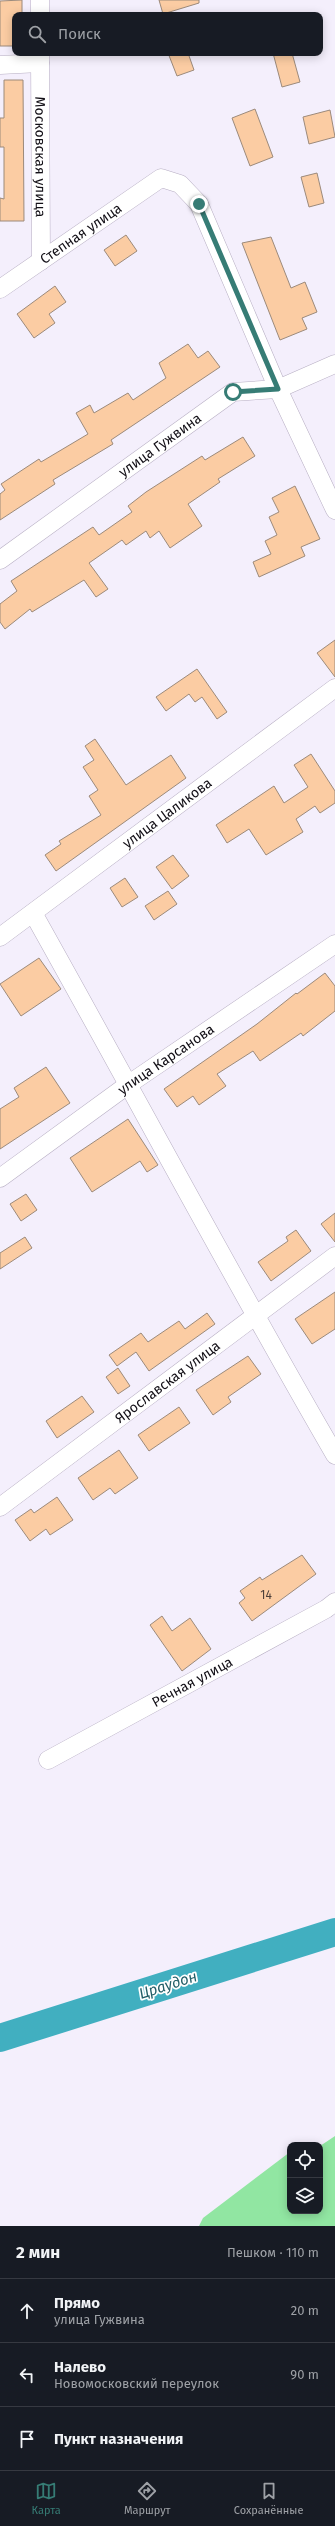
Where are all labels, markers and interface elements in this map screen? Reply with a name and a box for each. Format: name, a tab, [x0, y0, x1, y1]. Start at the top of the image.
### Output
search box	[12, 12, 323, 56]
icon: search	[26, 23, 48, 45]
text: Поиск	[58, 25, 101, 43]
street label: Московская улица	[31, 97, 49, 217]
route end	[190, 195, 208, 213]
street label: Степная улица	[37, 200, 125, 268]
route start	[224, 383, 242, 401]
street label: улица Гужвина	[115, 410, 205, 481]
street label: улица Цаликова	[119, 775, 215, 852]
street label: улица Карсанова	[115, 1021, 217, 1098]
street label: Ярославская улица	[112, 1337, 224, 1427]
house number: 14	[260, 1588, 272, 1602]
street label: Речная улица	[149, 1653, 236, 1711]
water label: Цраудон	[137, 1967, 199, 2003]
map controls	[287, 2142, 323, 2214]
button: locate	[287, 2142, 323, 2178]
button: layers	[287, 2178, 323, 2214]
text: 2 мин	[16, 2242, 60, 2263]
text: Пешком · 110 m	[227, 2245, 319, 2260]
text: Прямо	[54, 2294, 100, 2312]
icon: ahead	[16, 2300, 38, 2322]
text: 20 m	[291, 2303, 319, 2318]
text: улица Гужвина	[54, 2312, 145, 2327]
text: Налево	[54, 2358, 106, 2376]
icon: left	[16, 2364, 38, 2386]
text: 90 m	[290, 2367, 319, 2382]
text: Новомосковский переулок	[54, 2376, 219, 2391]
icon: arrive	[16, 2428, 38, 2450]
text: Пункт назначения	[54, 2430, 183, 2448]
tab: Карта	[32, 2480, 61, 2517]
tab: Маршрут	[124, 2480, 171, 2517]
tab: Сохранённые	[234, 2480, 303, 2517]

